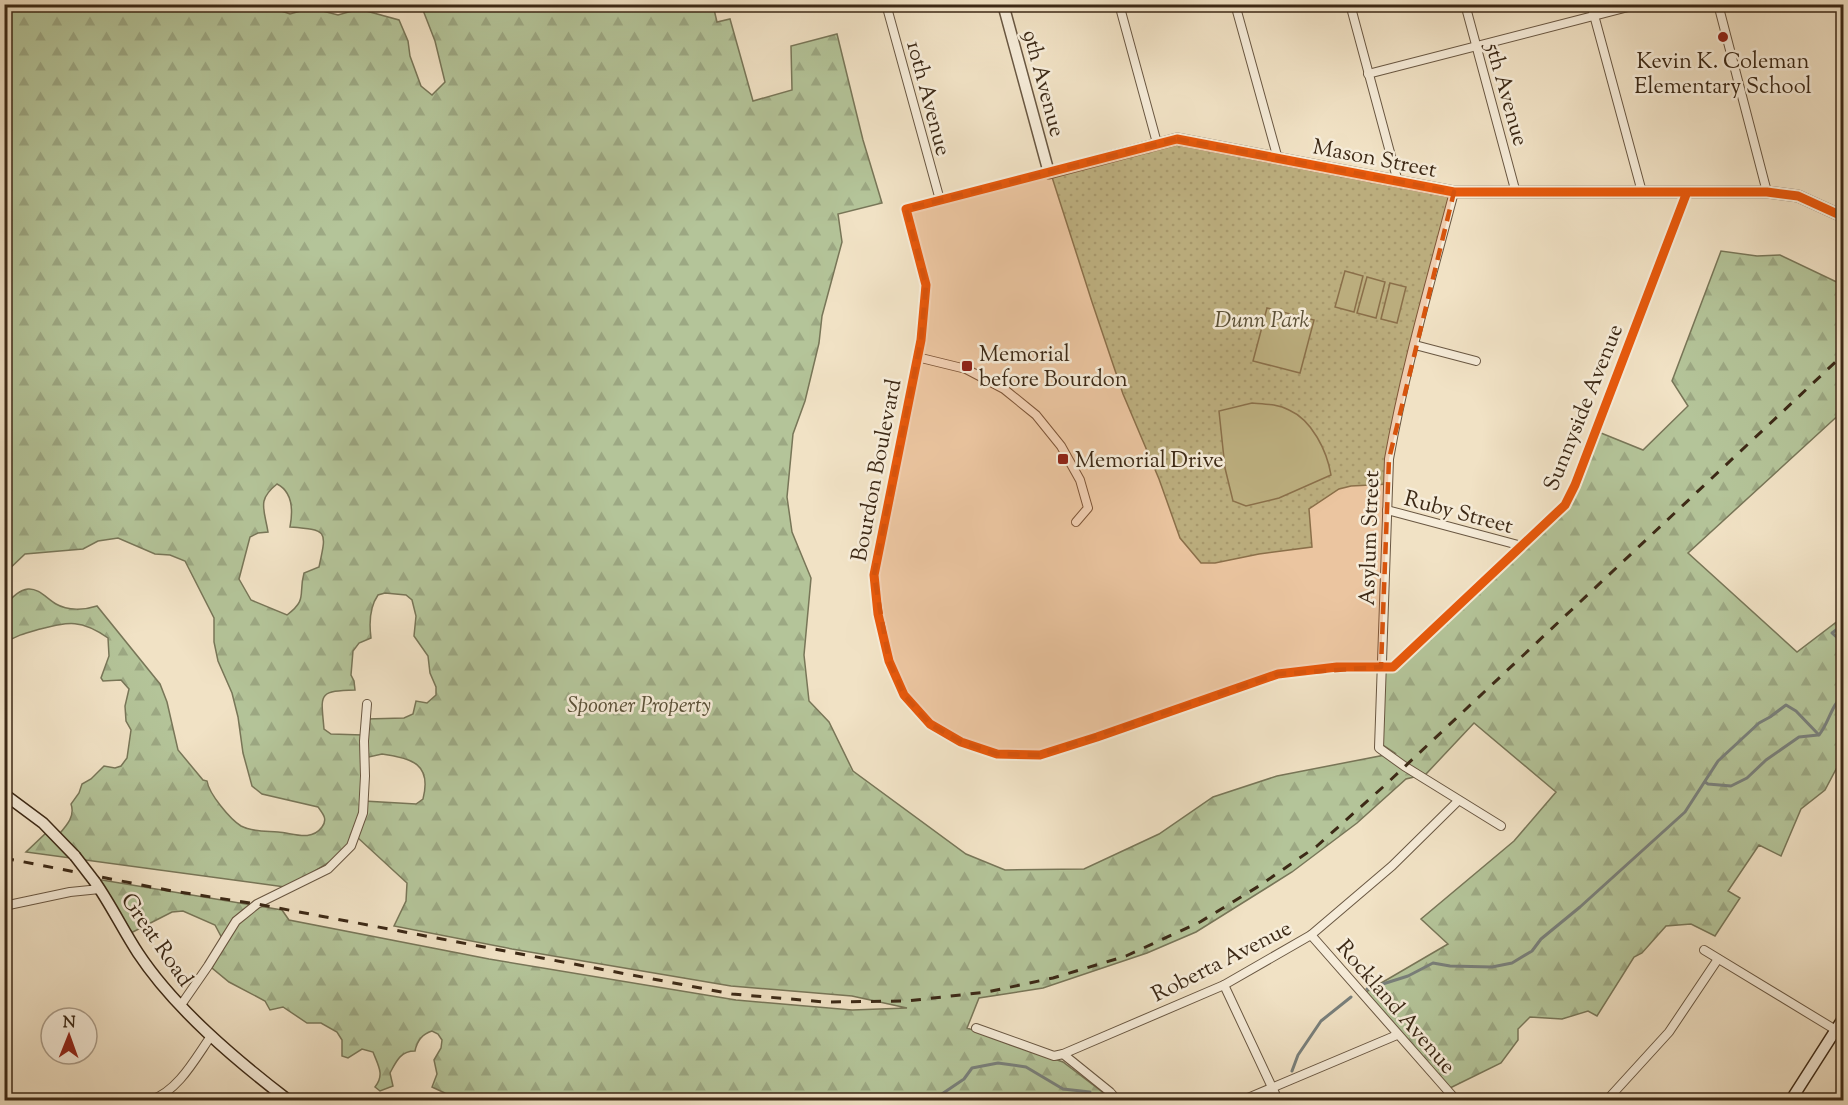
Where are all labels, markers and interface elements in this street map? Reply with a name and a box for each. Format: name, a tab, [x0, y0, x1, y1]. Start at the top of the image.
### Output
street label: 9th Avenue	[1013, 27, 1072, 141]
marker: Kevin K. Coleman Elementary School	[1716, 30, 1730, 44]
street label: 5th Avenue	[1475, 37, 1535, 150]
street label: 10th Avenue	[896, 38, 958, 160]
place label: Kevin K. Coleman Elementary School	[1634, 47, 1812, 104]
street label: Mason Street	[1310, 132, 1440, 188]
park label: Dunn Park	[1215, 306, 1309, 338]
street label: Sunnyside Avenue	[1537, 320, 1633, 496]
place label: Memorial before Bourdon	[979, 340, 1128, 397]
marker: Memorial before Bourdon	[960, 359, 974, 373]
street label: Bourdon Boulevard	[845, 377, 911, 565]
place label: Memorial Drive	[1075, 446, 1224, 478]
marker: Memorial Drive	[1056, 452, 1070, 466]
street label: Asylum Street	[1353, 469, 1389, 606]
street label: Ruby Street	[1400, 484, 1517, 544]
park label: Spooner Property	[567, 691, 711, 723]
street label: Great Road	[111, 887, 200, 994]
street label: Roberta Avenue	[1147, 914, 1298, 1012]
street label: Rockland Avenue	[1327, 934, 1462, 1082]
north arrow	[39, 1006, 99, 1066]
text: N	[63, 1012, 76, 1035]

